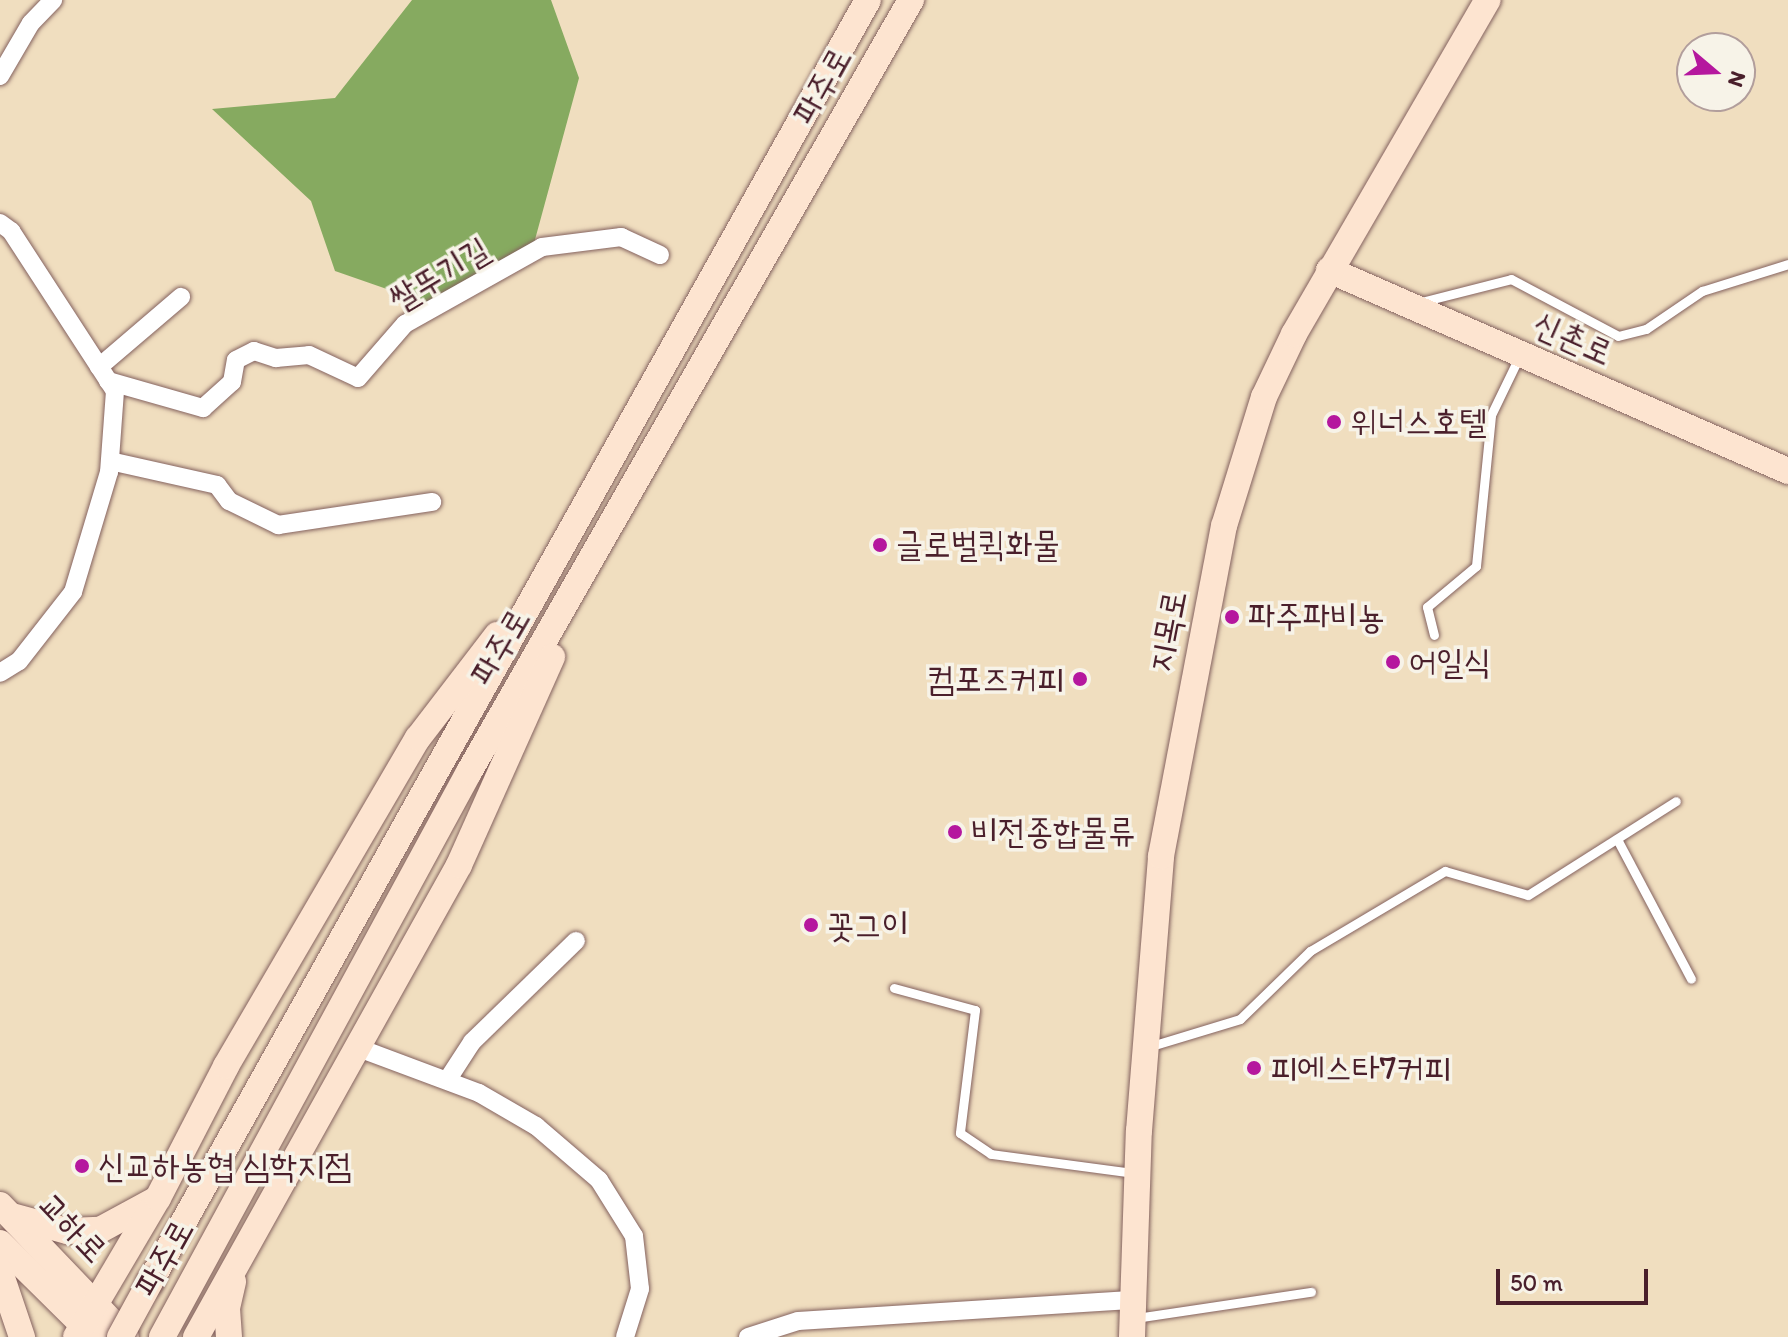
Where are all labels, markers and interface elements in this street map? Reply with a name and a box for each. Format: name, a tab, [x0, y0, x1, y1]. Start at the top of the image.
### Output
north arrow	[1676, 32, 1756, 112]
street label: 파주로	[784, 40, 860, 132]
text: N	[1722, 68, 1752, 91]
street label: 쌀뚜기길	[382, 228, 496, 320]
street label: 신촌로	[1527, 303, 1619, 373]
place label: 위너스호텔	[1350, 402, 1487, 442]
marker: 위너스호텔	[1325, 413, 1343, 431]
place label: 글로벌퀵화물	[896, 525, 1060, 565]
marker: 글로벌퀵화물	[871, 536, 889, 554]
street label: 지목로	[1139, 587, 1195, 675]
place label: 파주파비뇽	[1248, 597, 1385, 637]
street label: 파주로	[462, 601, 538, 693]
marker: 파주파비뇽	[1223, 608, 1241, 626]
place label: 어일식	[1409, 642, 1491, 682]
marker: 어일식	[1384, 653, 1402, 671]
place label: 컴포즈커피	[927, 659, 1064, 699]
marker: 컴포즈커피	[1071, 670, 1089, 688]
place label: 비전종합물류	[971, 812, 1135, 852]
marker: 비전종합물류	[946, 823, 964, 841]
place label: 꼿그이	[827, 905, 909, 945]
marker: 꼿그이	[802, 916, 820, 934]
place label: 피에스타7커피	[1270, 1048, 1451, 1088]
marker: 피에스타7커피	[1245, 1059, 1263, 1077]
place label: 신교하농협 심학지점	[98, 1146, 352, 1186]
marker: 신교하농협 심학지점	[73, 1157, 91, 1175]
street label: 교하로	[30, 1183, 116, 1271]
street label: 파주로	[126, 1212, 202, 1304]
scale bar	[1500, 1253, 1652, 1303]
text: 50 m	[1510, 1268, 1563, 1297]

